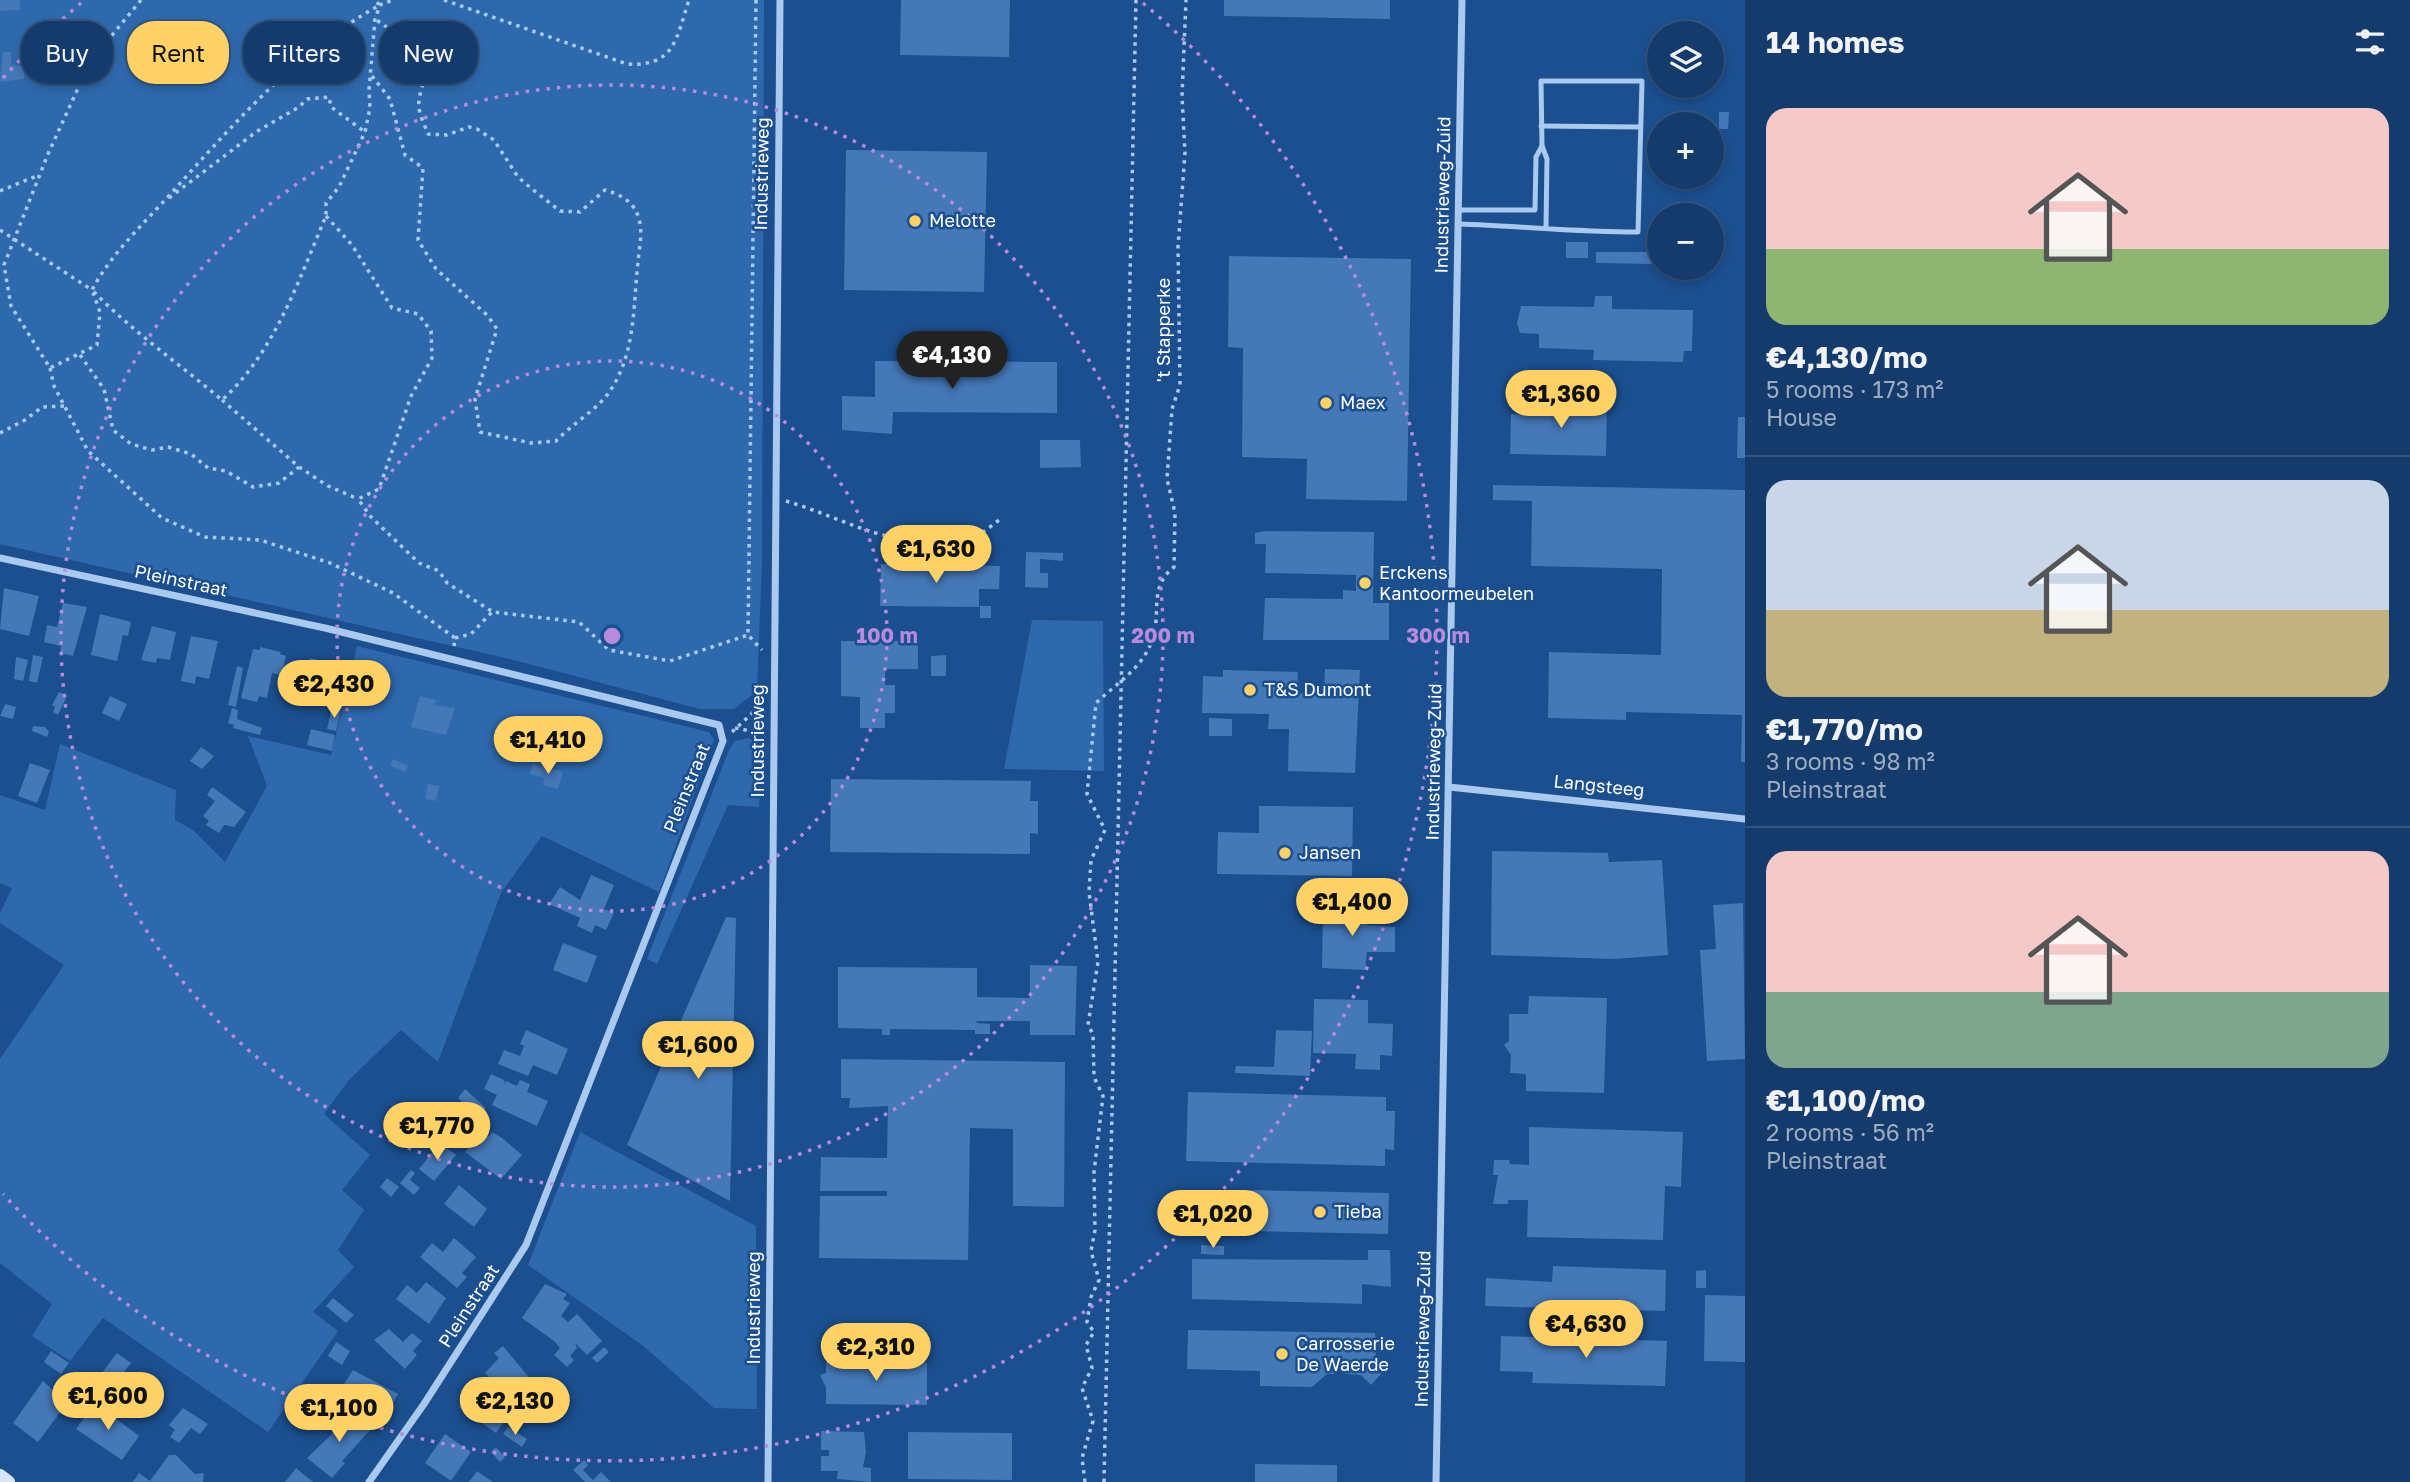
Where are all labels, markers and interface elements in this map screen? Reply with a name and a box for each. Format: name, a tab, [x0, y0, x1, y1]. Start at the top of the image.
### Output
chip: Buy	[21, 21, 113, 84]
chip: Rent	[127, 21, 229, 84]
chip: Filters	[243, 21, 365, 84]
chip: New	[379, 21, 478, 84]
map controls	[1647, 21, 1724, 280]
button: layers	[1647, 21, 1724, 98]
icon: filters	[2351, 23, 2389, 61]
text: 14 homes	[1766, 24, 1905, 60]
button: +	[1647, 112, 1724, 189]
street label: Industrieweg-Zuid	[1430, 116, 1454, 274]
street label: Industrieweg	[749, 117, 773, 231]
icon: home	[2015, 154, 2141, 280]
button: −	[1647, 203, 1724, 280]
place label: Melotte	[929, 209, 996, 231]
marker: Melotte	[907, 213, 923, 229]
street label: 't Stapperke	[1152, 278, 1174, 382]
pin: €4,130	[895, 332, 1009, 391]
text: €4,130/mo	[1766, 339, 1927, 375]
text: €4,130	[913, 340, 991, 368]
pin: €1,360	[1504, 370, 1618, 430]
text: 5 rooms · 173 m²	[1766, 375, 1944, 403]
text: €1,360	[1521, 379, 1601, 407]
place label: Maex	[1340, 391, 1386, 413]
marker: Maex	[1318, 395, 1334, 411]
text: House	[1766, 403, 1837, 431]
pin: €1,630	[879, 526, 993, 585]
icon: home	[2015, 526, 2141, 652]
text: €1,630	[896, 534, 976, 562]
street label: Pleinstraat	[133, 559, 230, 601]
place label: Erckens Kantoormeubelen	[1379, 561, 1534, 604]
marker: Erckens Kantoormeubelen	[1357, 575, 1373, 591]
text: 100 m	[856, 622, 918, 648]
text: 200 m	[1131, 622, 1195, 648]
text: 300 m	[1406, 622, 1470, 648]
centre of rings	[600, 624, 624, 648]
pin: €2,430	[277, 660, 391, 720]
text: €2,430	[294, 669, 374, 697]
place label: T&S Dumont	[1264, 678, 1372, 700]
marker: T&S Dumont	[1242, 682, 1258, 698]
street label: Industrieweg-Zuid	[1421, 683, 1445, 841]
street label: Industrieweg	[746, 684, 768, 798]
text: €1,770/mo	[1766, 711, 1923, 747]
pin: €1,410	[491, 716, 605, 776]
text: €1,410	[510, 725, 586, 753]
street label: Pleinstraat	[658, 740, 714, 836]
text: 3 rooms · 98 m²	[1766, 747, 1935, 775]
street label: Langsteeg	[1552, 769, 1646, 801]
text: Pleinstraat	[1766, 775, 1887, 803]
place label: Jansen	[1299, 841, 1361, 863]
marker: Jansen	[1277, 845, 1293, 861]
pin: €1,400	[1295, 878, 1409, 938]
text: €1,400	[1312, 887, 1392, 915]
icon: home	[2015, 897, 2141, 1023]
pin: €1,600	[641, 1021, 755, 1081]
text: €1,600	[658, 1030, 738, 1058]
text: €1,100/mo	[1766, 1082, 1925, 1118]
pin: €1,770	[380, 1102, 494, 1162]
text: €1,770	[399, 1111, 475, 1139]
text: 2 rooms · 56 m²	[1766, 1118, 1934, 1146]
text: Pleinstraat	[1766, 1146, 1887, 1174]
pin: €1,020	[1156, 1190, 1270, 1250]
text: €1,020	[1173, 1199, 1253, 1227]
place label: Tieba	[1334, 1200, 1382, 1222]
marker: Tieba	[1312, 1204, 1328, 1220]
street label: Industrieweg-Zuid	[1410, 1250, 1434, 1408]
street label: Industrieweg	[742, 1251, 764, 1365]
street label: Pleinstraat	[433, 1260, 503, 1351]
pin: €4,630	[1529, 1300, 1643, 1360]
text: €4,630	[1545, 1309, 1627, 1337]
pin: €2,310	[819, 1324, 933, 1383]
text: €2,310	[837, 1332, 915, 1360]
place label: Carrosserie De Waerde	[1296, 1332, 1395, 1375]
marker: Carrosserie De Waerde	[1274, 1346, 1290, 1362]
pin: €1,600	[51, 1372, 165, 1432]
pin: €2,130	[458, 1378, 572, 1437]
text: €1,600	[68, 1381, 148, 1409]
pin: €1,100	[282, 1384, 396, 1444]
text: €2,130	[476, 1386, 554, 1414]
text: €1,100	[300, 1393, 378, 1421]

